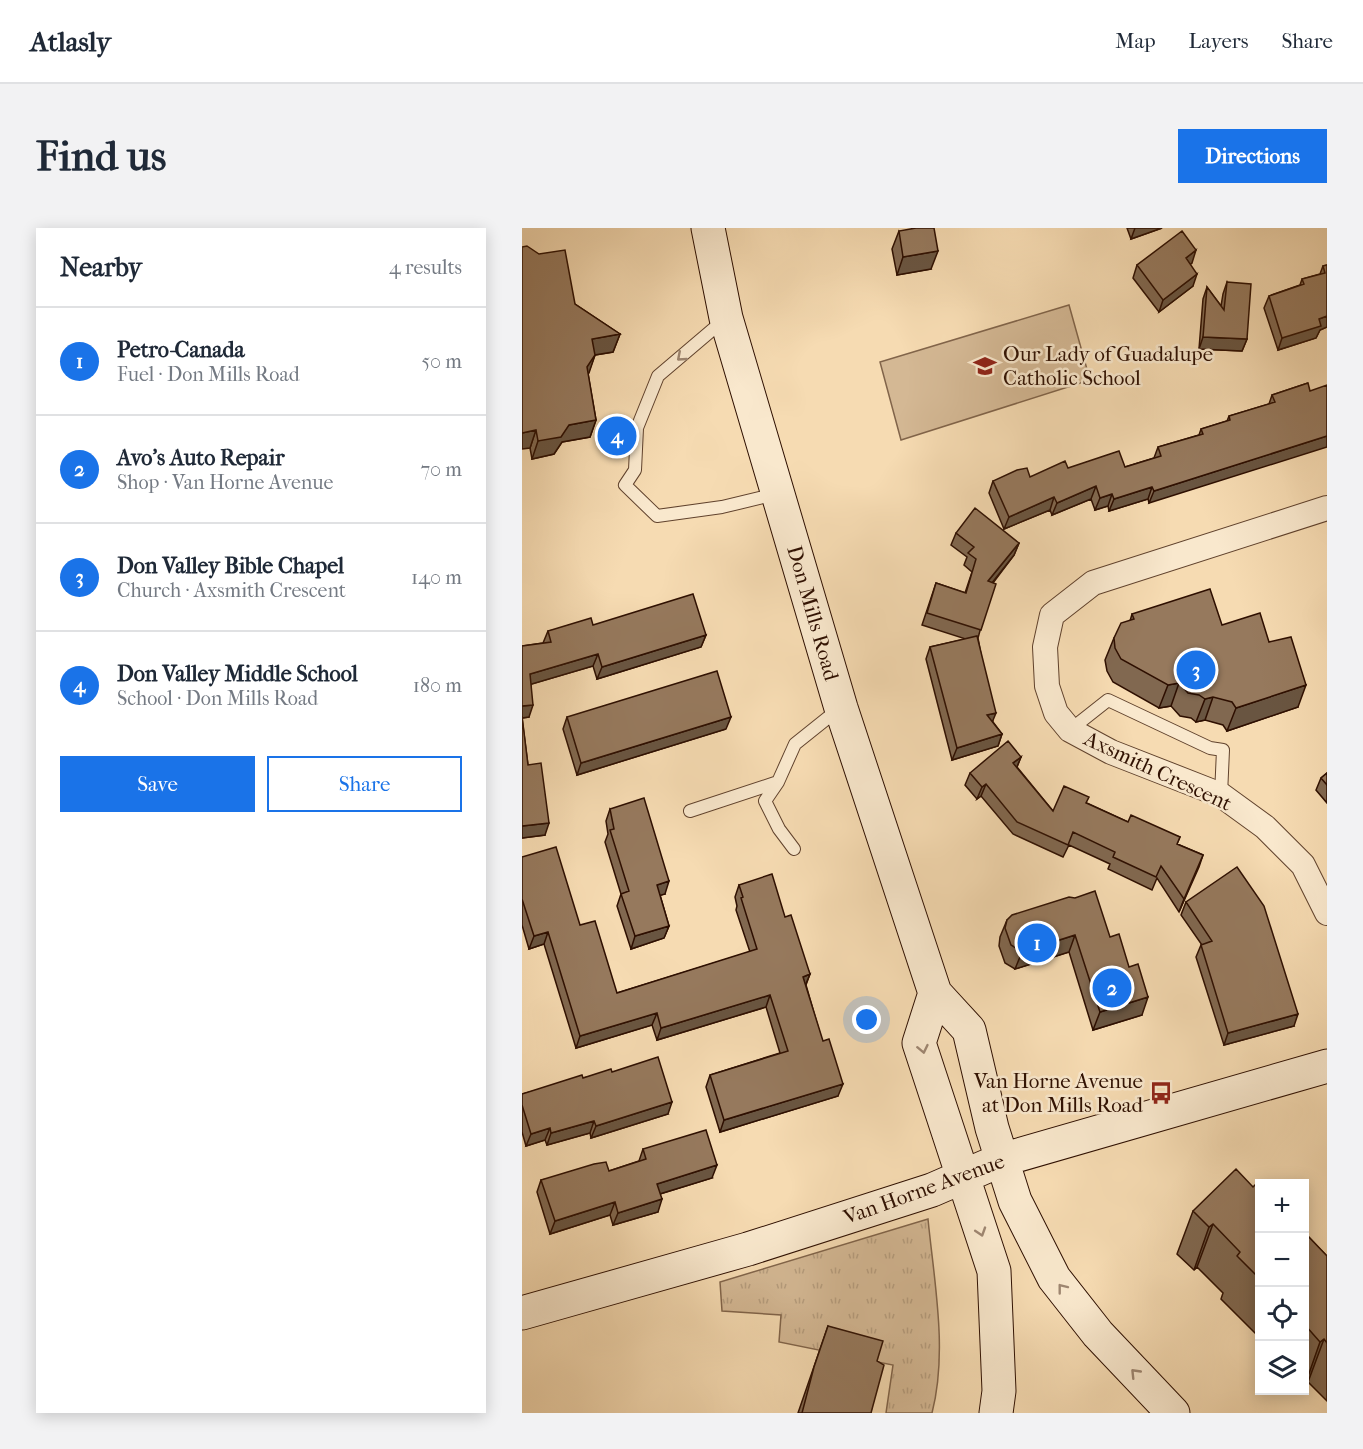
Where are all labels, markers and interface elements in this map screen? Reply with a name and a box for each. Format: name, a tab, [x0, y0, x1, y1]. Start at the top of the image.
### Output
text: Atlasly	[30, 25, 111, 58]
text: Map	[1115, 29, 1156, 53]
text: Layers	[1189, 29, 1248, 53]
text: Share	[1281, 29, 1333, 53]
button: Directions	[1178, 129, 1327, 183]
text: Find us	[36, 132, 166, 181]
text: Nearby	[60, 252, 142, 283]
text: 4 results	[389, 256, 462, 279]
text: Petro-Canada	[117, 337, 245, 363]
place label: Our Lady of Guadalupe Catholic School	[1003, 342, 1213, 390]
one-way arrow	[677, 349, 688, 360]
text: 1	[76, 350, 83, 373]
text: 50 m	[421, 350, 462, 373]
school or university icon: Our Lady of Guadalupe Catholic School	[972, 353, 998, 379]
text: Fuel · Don Mills Road	[117, 363, 300, 386]
pin: 4	[598, 414, 637, 458]
text: Avo's Auto Repair	[117, 445, 285, 471]
text: 2	[74, 458, 85, 481]
text: 70 m	[420, 458, 462, 481]
text: Shop · Van Horne Avenue	[117, 471, 333, 494]
street label: Don Mills Road	[782, 543, 844, 684]
text: Don Valley Bible Chapel	[117, 553, 344, 579]
text: 3	[75, 566, 84, 589]
text: 140 m	[411, 566, 462, 589]
text: Church · Axsmith Crescent	[117, 579, 346, 602]
pin: 3	[1176, 648, 1216, 692]
text: Don Valley Middle School	[117, 661, 358, 687]
text: 4	[74, 674, 85, 697]
text: 180 m	[413, 674, 462, 697]
text: School · Don Mills Road	[117, 687, 318, 710]
street label: Axsmith Crescent	[1080, 726, 1236, 816]
button: Save	[60, 756, 255, 812]
button: Share	[267, 756, 462, 812]
pin: 1	[1018, 920, 1056, 966]
pin: 2	[1092, 966, 1132, 1011]
your location	[852, 1005, 881, 1034]
one-way arrow	[916, 1044, 929, 1054]
place label: Van Horne Avenue at Don Mills Road	[973, 1069, 1144, 1117]
bus stop icon: Van Horne Avenue at Don Mills Road	[1148, 1080, 1174, 1106]
street label: Van Horne Avenue	[839, 1149, 1008, 1230]
map controls	[1255, 1179, 1309, 1395]
button: +	[1255, 1179, 1309, 1233]
one-way arrow	[974, 1226, 987, 1237]
button: −	[1255, 1233, 1309, 1287]
one-way arrow	[1058, 1283, 1069, 1294]
button: locate	[1255, 1287, 1309, 1341]
button: layers	[1255, 1341, 1309, 1395]
one-way arrow	[1132, 1370, 1143, 1381]

